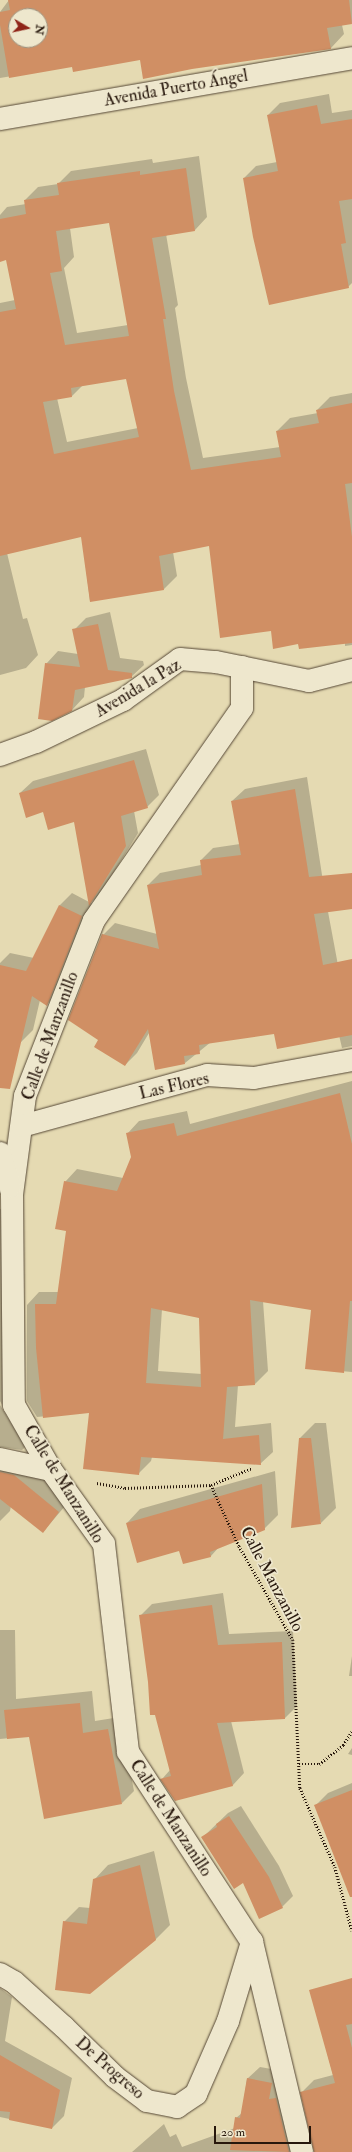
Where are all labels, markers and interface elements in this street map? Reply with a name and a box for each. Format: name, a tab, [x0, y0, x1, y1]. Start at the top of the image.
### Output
north arrow	[8, 8, 48, 48]
text: N	[32, 24, 47, 36]
street label: Avenida Puerto Ángel	[103, 65, 249, 111]
street label: Avenida la Paz	[91, 654, 185, 722]
street label: Calle de Manzanillo	[17, 969, 83, 1103]
street label: Las Flores	[137, 1068, 211, 1104]
street label: Calle de Manzanillo	[20, 1421, 108, 1547]
street label: Calle Manzanillo	[236, 1523, 308, 1635]
street label: Calle de Manzanillo	[126, 1756, 216, 1880]
street label: De Progreso	[71, 2033, 149, 2103]
scale bar	[216, 2118, 313, 2144]
text: 20 m	[221, 2125, 245, 2140]

